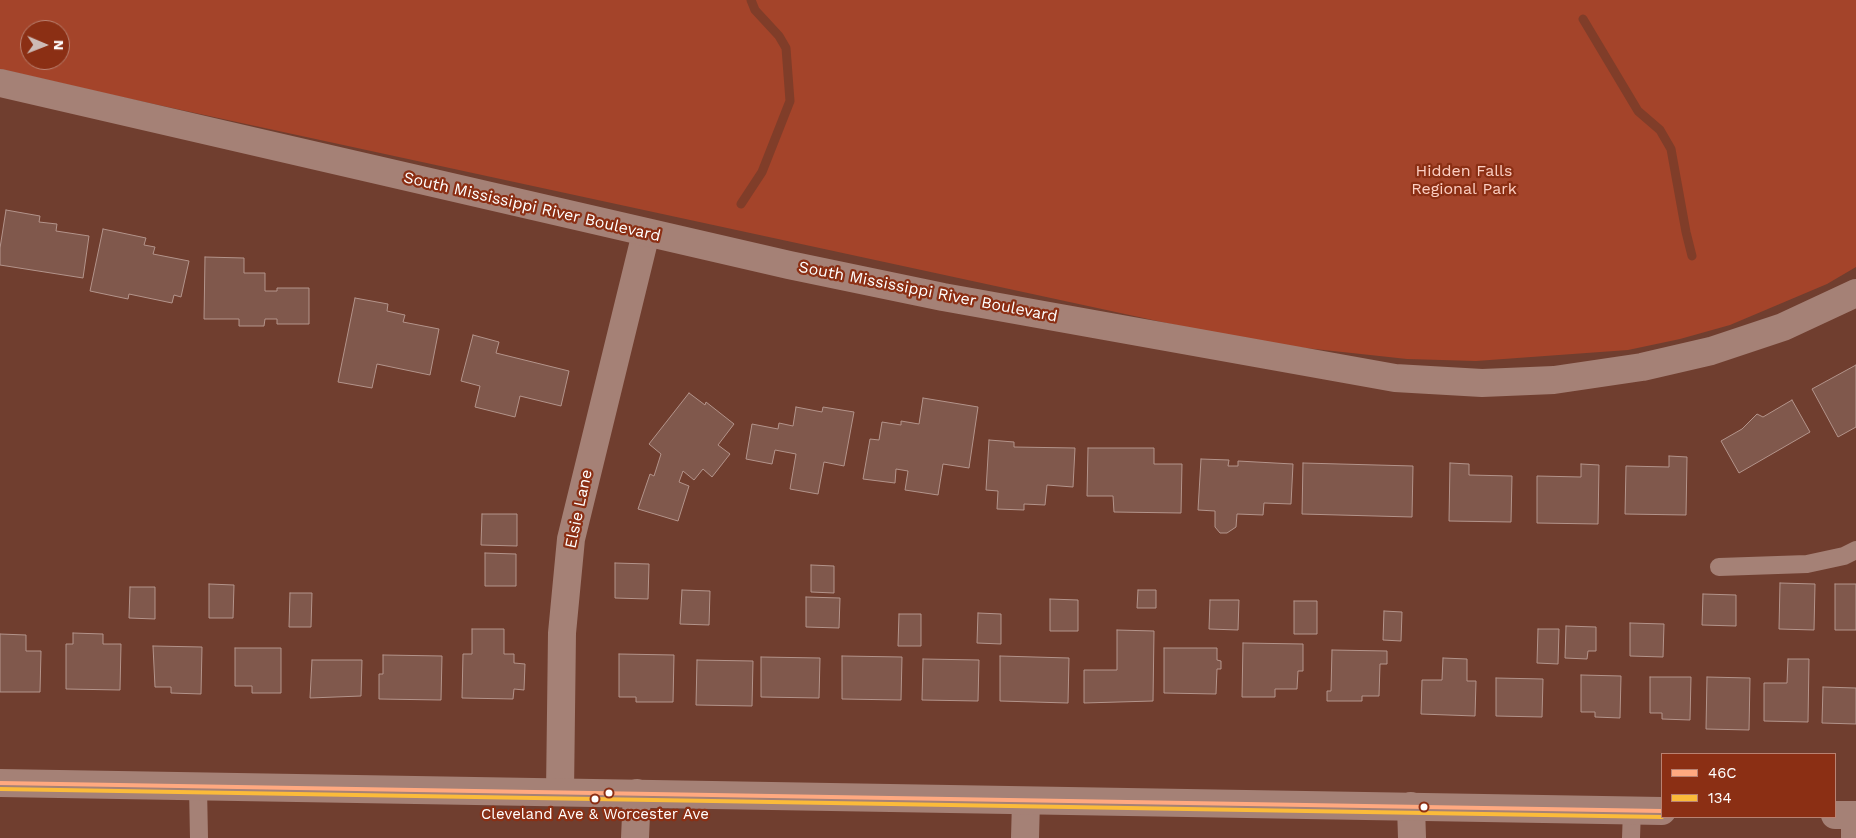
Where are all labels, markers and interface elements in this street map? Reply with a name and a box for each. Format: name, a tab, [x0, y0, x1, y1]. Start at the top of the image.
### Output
north arrow	[20, 20, 70, 70]
text: N	[51, 40, 67, 51]
park label: Hidden Falls Regional Park	[1411, 161, 1517, 199]
street label: South Mississippi River Boulevard	[402, 168, 662, 246]
street label: South Mississippi River Boulevard	[797, 257, 1059, 327]
street label: Elsie Lane	[561, 468, 597, 550]
legend	[1661, 753, 1836, 818]
text: 46C	[1708, 764, 1737, 782]
unlabelled marker	[604, 788, 614, 798]
text: 134	[1708, 789, 1732, 807]
marker: Cleveland Ave & Worcester Ave	[590, 794, 600, 804]
unlabelled marker	[1419, 802, 1429, 812]
place label: Cleveland Ave & Worcester Ave	[481, 806, 709, 824]

